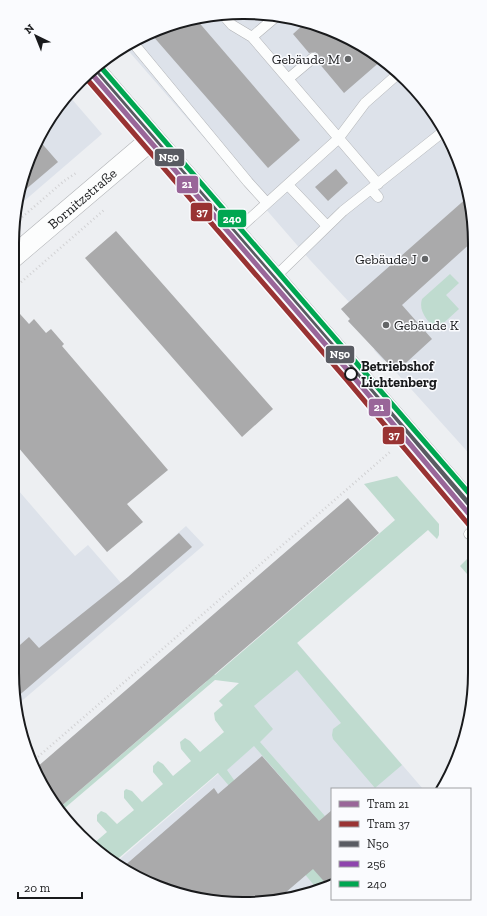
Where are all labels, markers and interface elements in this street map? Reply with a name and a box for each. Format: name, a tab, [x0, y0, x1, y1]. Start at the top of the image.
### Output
north arrow	[16, 16, 56, 56]
text: N	[22, 21, 37, 37]
place label: Gebäude M	[272, 51, 340, 68]
marker: Gebäude M	[343, 54, 353, 64]
line badge: N50	[154, 148, 185, 167]
text: N50	[159, 151, 179, 164]
street label: Bornitzstraße	[44, 164, 120, 232]
line badge: 21	[176, 175, 199, 194]
text: 21	[182, 178, 193, 191]
line badge: 37	[190, 202, 213, 222]
text: 37	[196, 206, 208, 219]
line badge: 240	[217, 209, 247, 228]
text: 240	[223, 213, 241, 226]
place label: Gebäude J	[355, 251, 417, 268]
marker: Gebäude J	[420, 254, 430, 264]
place label: Gebäude K	[394, 317, 459, 334]
marker: Gebäude K	[381, 320, 391, 330]
line badge: N50	[325, 345, 355, 364]
text: N50	[330, 348, 350, 361]
place label: Betriebshof Lichtenberg	[361, 358, 437, 391]
marker: Betriebshof Lichtenberg	[344, 367, 358, 381]
line badge: 21	[368, 398, 391, 417]
text: 21	[374, 401, 385, 414]
line badge: 37	[382, 426, 405, 445]
text: 37	[388, 429, 400, 442]
legend	[331, 788, 471, 900]
text: Tram 21	[367, 797, 409, 811]
text: Tram 37	[367, 817, 410, 831]
text: N50	[367, 837, 389, 851]
text: 256	[367, 857, 386, 871]
scale bar	[18, 874, 82, 900]
text: 240	[367, 877, 387, 891]
text: 20 m	[24, 881, 51, 895]

